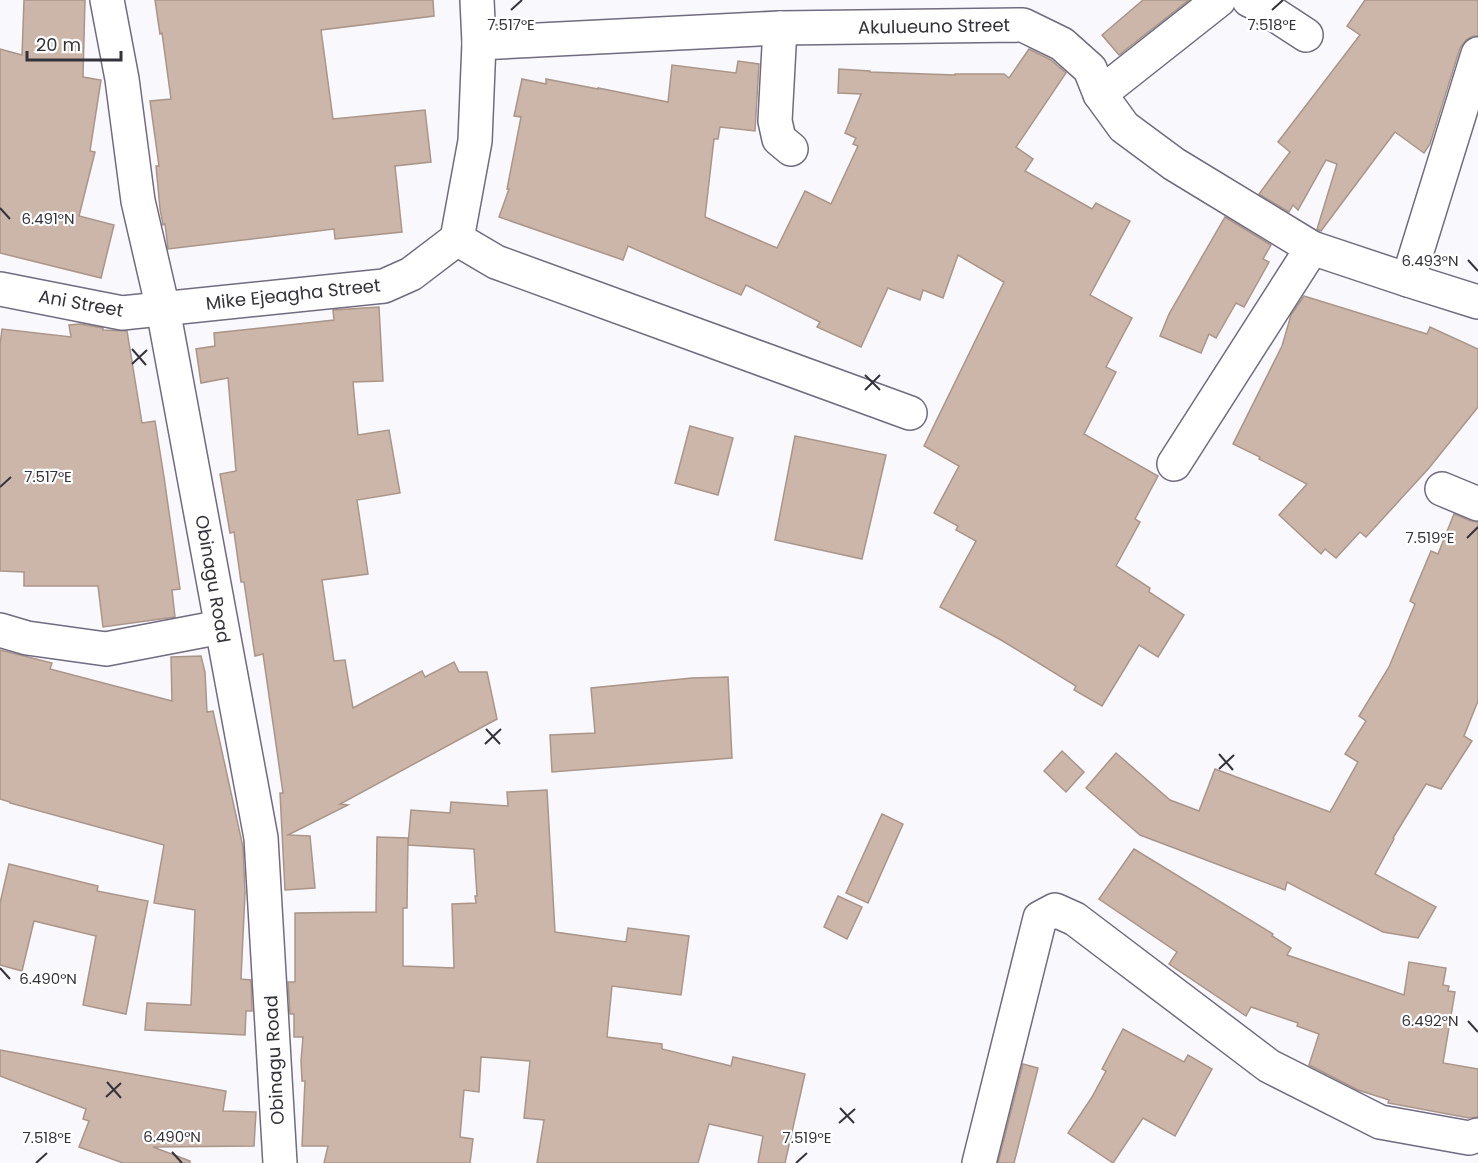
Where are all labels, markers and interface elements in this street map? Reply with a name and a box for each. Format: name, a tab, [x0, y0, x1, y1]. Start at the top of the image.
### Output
street label: Akulueuno Street	[858, 12, 1010, 40]
text: 7.517°E	[487, 14, 535, 35]
text: 7.518°E	[1248, 14, 1296, 35]
scale bar	[27, 24, 122, 62]
text: 20 m	[36, 32, 81, 57]
text: 6.491°N	[21, 208, 75, 229]
text: 6.493°N	[1401, 250, 1459, 271]
street label: Mike Ejeagha Street	[204, 272, 382, 316]
street label: Ani Street	[37, 283, 125, 323]
text: 7.517°E	[24, 466, 72, 487]
street label: Obinagu Road	[189, 513, 237, 645]
text: 7.519°E	[1406, 527, 1454, 548]
text: 6.490°N	[19, 968, 77, 989]
street label: Obinagu Road	[258, 995, 290, 1125]
text: 6.492°N	[1402, 1010, 1458, 1031]
text: 6.490°N	[143, 1126, 201, 1147]
text: 7.518°E	[23, 1127, 71, 1148]
text: 7.519°E	[783, 1127, 831, 1148]

